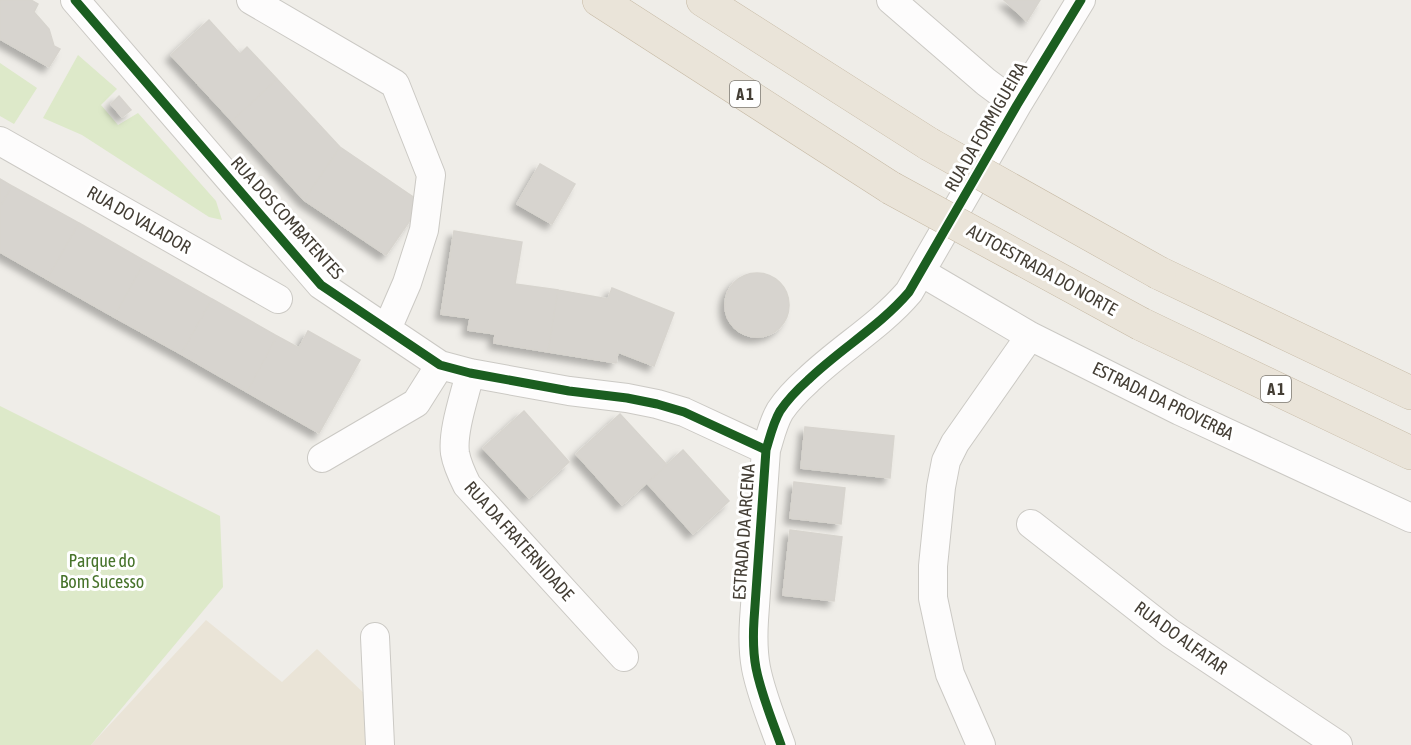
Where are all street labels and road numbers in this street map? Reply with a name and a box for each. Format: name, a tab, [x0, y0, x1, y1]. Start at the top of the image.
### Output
street label: RUA DA FORMIGUEIRA	[940, 58, 1031, 195]
road number: A 1	[730, 81, 760, 107]
street label: RUA DOS COMBATENTES	[227, 152, 348, 284]
street label: RUA DO VALADOR	[83, 181, 195, 258]
street label: AUTOESTRADA DO NORTE	[963, 220, 1121, 320]
street label: ESTRADA DA PROVERBA	[1089, 357, 1237, 444]
road number: A 1	[1261, 376, 1291, 402]
street label: ESTRADA DA ARCENA	[728, 463, 759, 601]
street label: RUA DA FRATERNIDADE	[460, 477, 579, 605]
street label: RUA DO ALFATAR	[1131, 597, 1232, 678]

